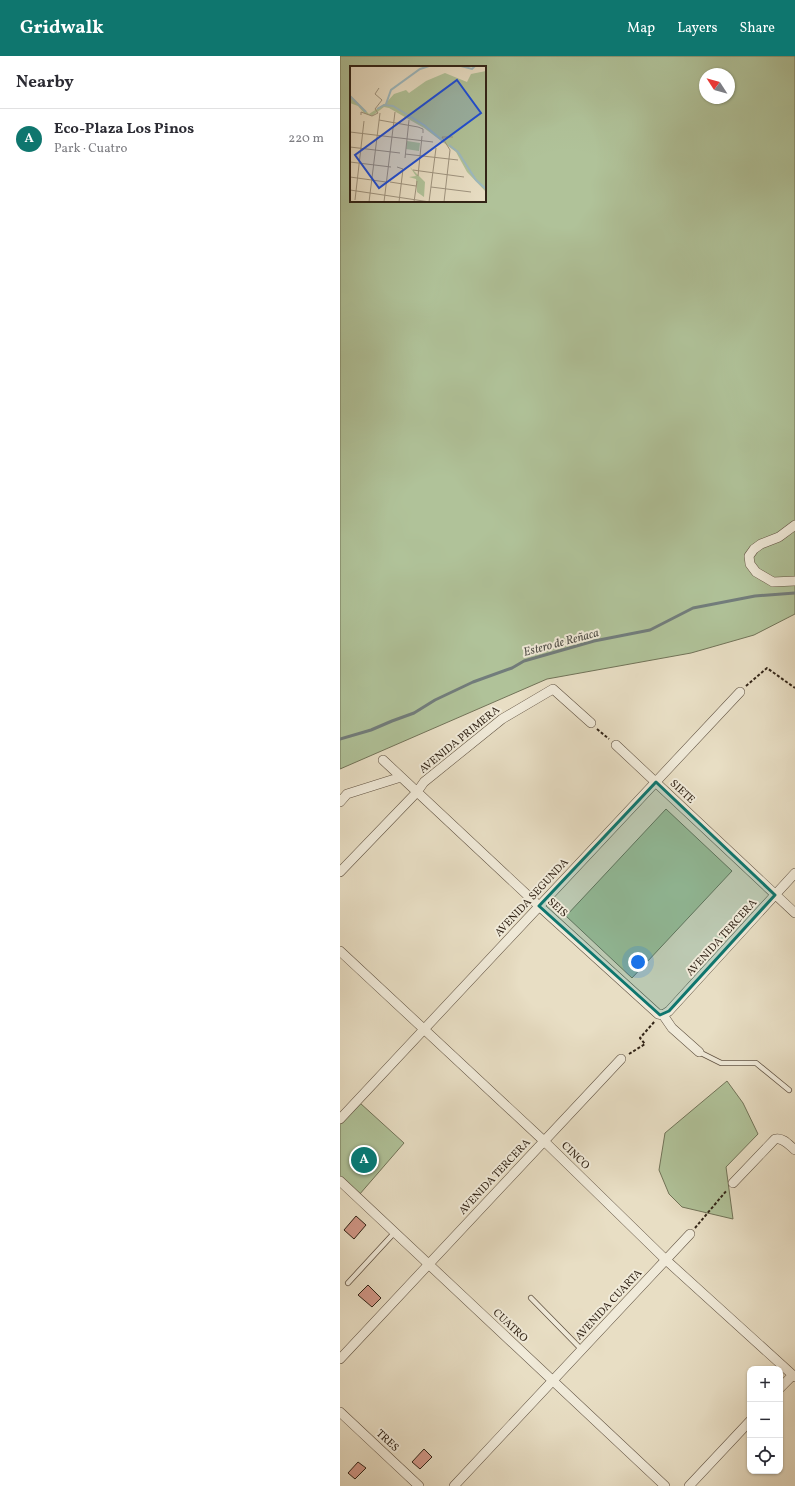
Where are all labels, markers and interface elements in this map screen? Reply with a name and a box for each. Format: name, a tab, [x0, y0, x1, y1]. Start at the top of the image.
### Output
text: Gridwalk	[20, 15, 104, 41]
text: Map	[627, 19, 655, 38]
text: Layers	[677, 19, 717, 38]
text: Share	[739, 19, 775, 38]
inset map	[350, 66, 486, 202]
north arrow	[699, 68, 735, 104]
text: Nearby	[16, 71, 74, 94]
text: Eco-Plaza Los Pinos	[54, 119, 194, 140]
text: A	[24, 130, 34, 148]
text: 220 m	[288, 130, 324, 148]
text: Park · Cuatro	[54, 140, 127, 158]
water label: Estero de Reñaca	[522, 625, 601, 661]
street label: AVENIDA PRIMERA	[416, 703, 504, 777]
street label: SIETE	[666, 777, 698, 808]
street label: AVENIDA SEGUNDA	[492, 855, 573, 940]
street label: SEIS	[544, 895, 570, 921]
street label: AVENIDA TERCERA	[683, 896, 761, 980]
your location	[628, 952, 648, 972]
street label: AVENIDA TERCERA	[456, 1135, 535, 1218]
street label: CINCO	[557, 1139, 592, 1173]
pin: A	[351, 1145, 377, 1175]
street label: AVENIDA CUARTA	[572, 1266, 646, 1344]
street label: CUATRO	[489, 1306, 531, 1346]
map controls	[747, 1366, 783, 1474]
button: +	[747, 1366, 783, 1402]
button: −	[747, 1402, 783, 1438]
street label: TRES	[372, 1427, 402, 1456]
button: locate	[747, 1438, 783, 1474]

